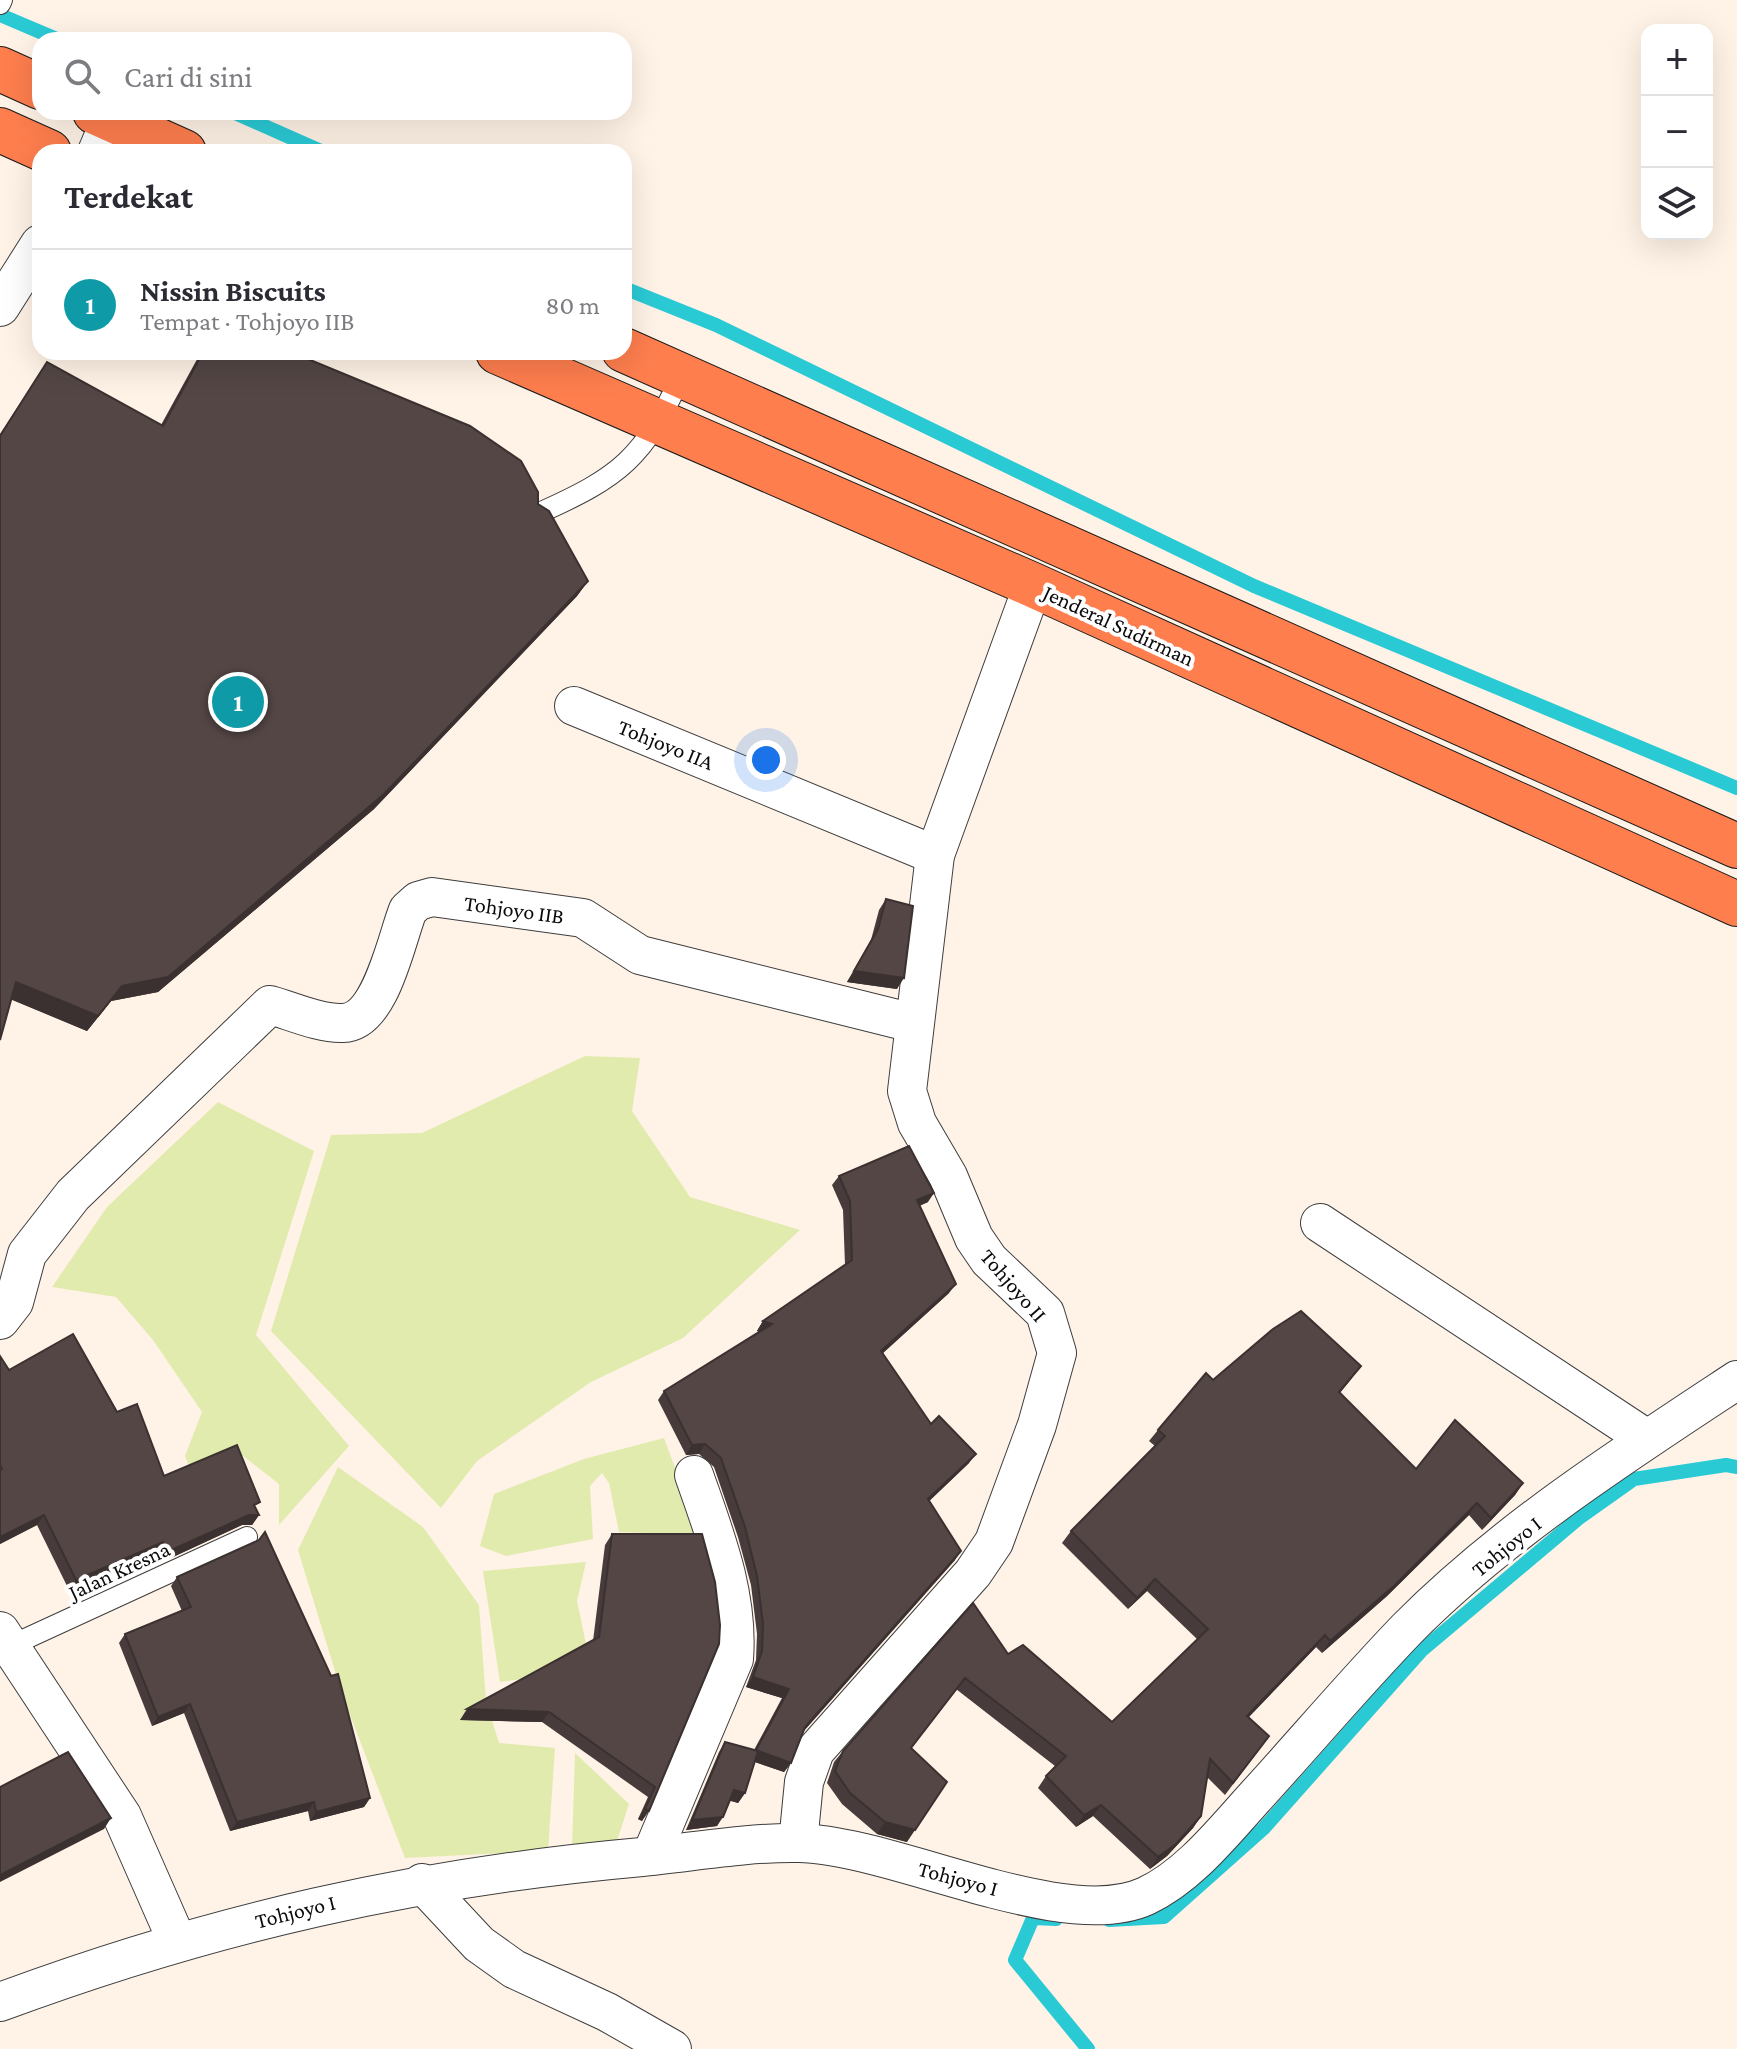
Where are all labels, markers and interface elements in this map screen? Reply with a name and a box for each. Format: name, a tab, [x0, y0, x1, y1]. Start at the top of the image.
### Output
map controls	[1641, 24, 1713, 240]
button: +	[1641, 24, 1713, 96]
search box	[32, 32, 632, 120]
icon: search	[60, 54, 104, 98]
text: Cari di sini	[124, 60, 252, 93]
button: −	[1641, 96, 1713, 168]
button: layers	[1641, 168, 1713, 240]
text: Terdekat	[64, 178, 193, 215]
text: Nissin Biscuits	[140, 274, 326, 307]
text: 1	[85, 291, 95, 320]
text: 80 m	[546, 291, 600, 320]
text: Tempat · Tohjoyo IIB	[140, 307, 354, 336]
street label: Jenderal Sudirman	[1038, 579, 1198, 671]
pin: 1	[212, 672, 264, 732]
street label: Tohjoyo IIA	[614, 714, 718, 775]
your location	[746, 740, 786, 780]
street label: Tohjoyo IIB	[462, 890, 565, 929]
street label: Tohjoyo II	[975, 1244, 1052, 1327]
street label: Tohjoyo I	[1467, 1511, 1546, 1582]
street label: Jalan Kresna	[63, 1536, 174, 1606]
street label: Tohjoyo I	[915, 1856, 1001, 1901]
street label: Tohjoyo I	[252, 1889, 338, 1934]

